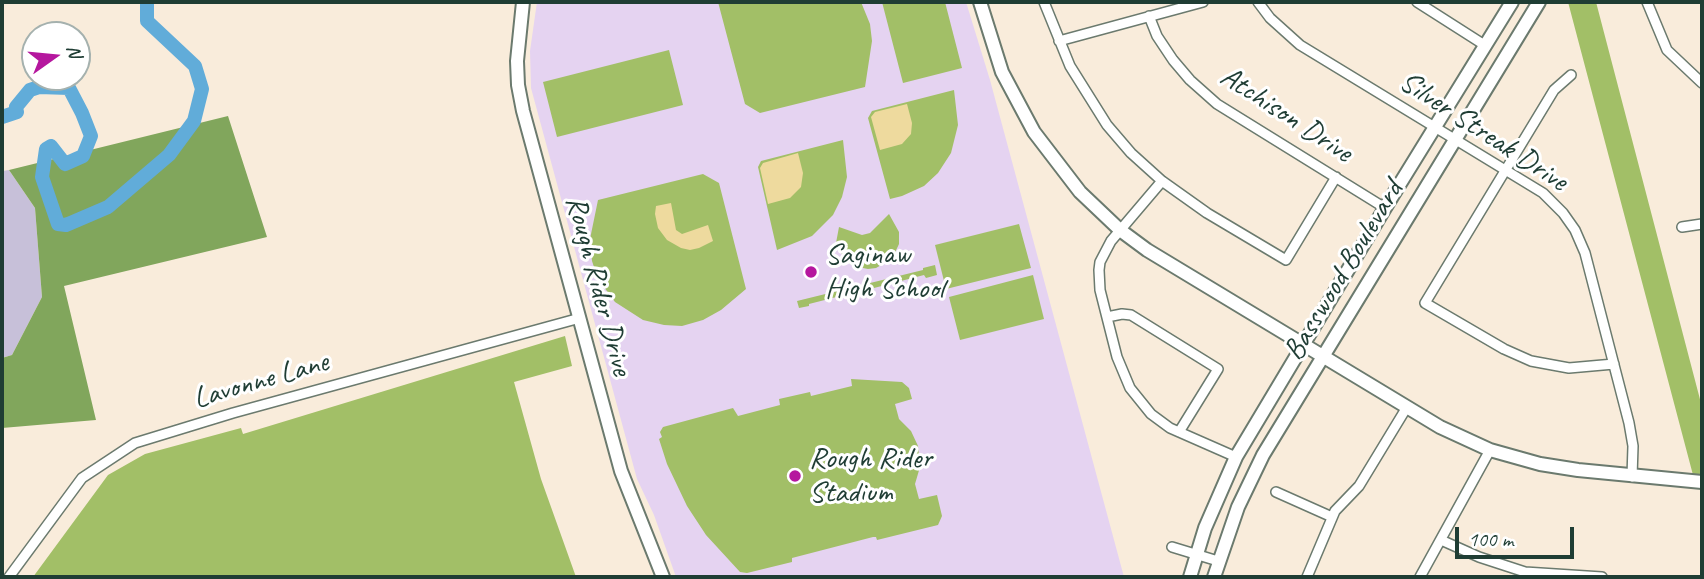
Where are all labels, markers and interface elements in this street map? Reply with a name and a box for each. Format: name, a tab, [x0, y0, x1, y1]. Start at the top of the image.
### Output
north arrow	[21, 21, 91, 91]
text: N	[61, 42, 87, 60]
street label: Atchison Drive	[1213, 59, 1359, 171]
street label: Silver Streak Drive	[1392, 64, 1574, 200]
street label: Basswood Boulevard	[1276, 175, 1412, 367]
street label: Rough Rider Drive	[557, 192, 639, 380]
place label: Saginaw High School	[825, 237, 944, 308]
marker: Saginaw High School	[803, 264, 819, 280]
street label: Lavonne Lane	[189, 345, 333, 417]
place label: Rough Rider Stadium	[809, 441, 932, 512]
marker: Rough Rider Stadium	[787, 468, 803, 484]
scale bar	[1459, 512, 1578, 556]
text: 100 m	[1468, 526, 1513, 552]

